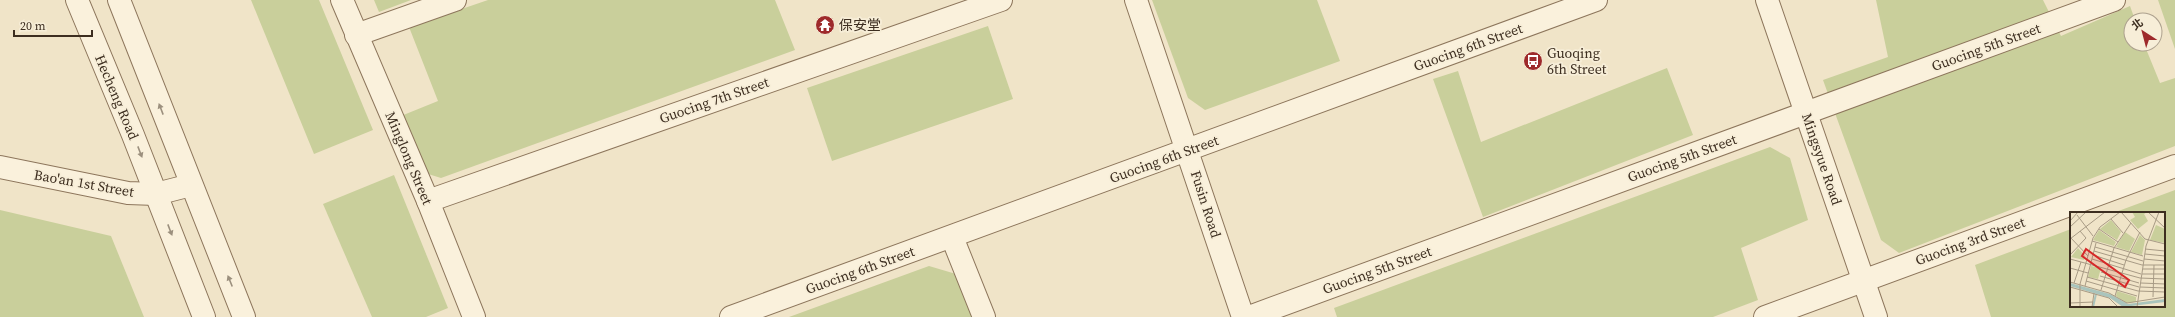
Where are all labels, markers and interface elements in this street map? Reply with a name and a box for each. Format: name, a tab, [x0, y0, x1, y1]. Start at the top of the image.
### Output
scale bar	[14, 12, 92, 38]
north arrow	[2123, 12, 2163, 52]
temple icon: 保安堂	[814, 14, 836, 36]
place label: 保安堂	[839, 15, 881, 35]
text: 北	[2129, 15, 2146, 34]
text: 20 m	[20, 18, 46, 34]
street label: Guocing 6th Street	[1411, 18, 1526, 76]
street label: Guocing 5th Street	[1929, 18, 2044, 76]
place label: Guoqing 6th Street	[1547, 43, 1607, 79]
bus stop icon: Guoqing 6th Street	[1522, 50, 1544, 72]
street label: Hecheng Road	[90, 51, 144, 143]
street label: Guocing 7th Street	[657, 72, 772, 128]
one-way arrow	[158, 103, 164, 115]
street label: Minglong Street	[380, 108, 438, 208]
street label: Mingsyue Road	[1797, 110, 1847, 208]
street label: Guocing 5th Street	[1625, 129, 1740, 187]
street label: Guocing 6th Street	[1107, 130, 1222, 188]
one-way arrow	[137, 147, 143, 159]
street label: Bao'an 1st Street	[32, 164, 136, 202]
street label: Fusin Road	[1186, 168, 1226, 240]
street label: Guocing 3rd Street	[1912, 212, 2028, 270]
inset map	[2070, 212, 2165, 307]
one-way arrow	[167, 225, 173, 237]
street label: Guocing 6th Street	[803, 241, 918, 299]
street label: Guocing 5th Street	[1320, 241, 1435, 299]
one-way arrow	[226, 274, 232, 286]

